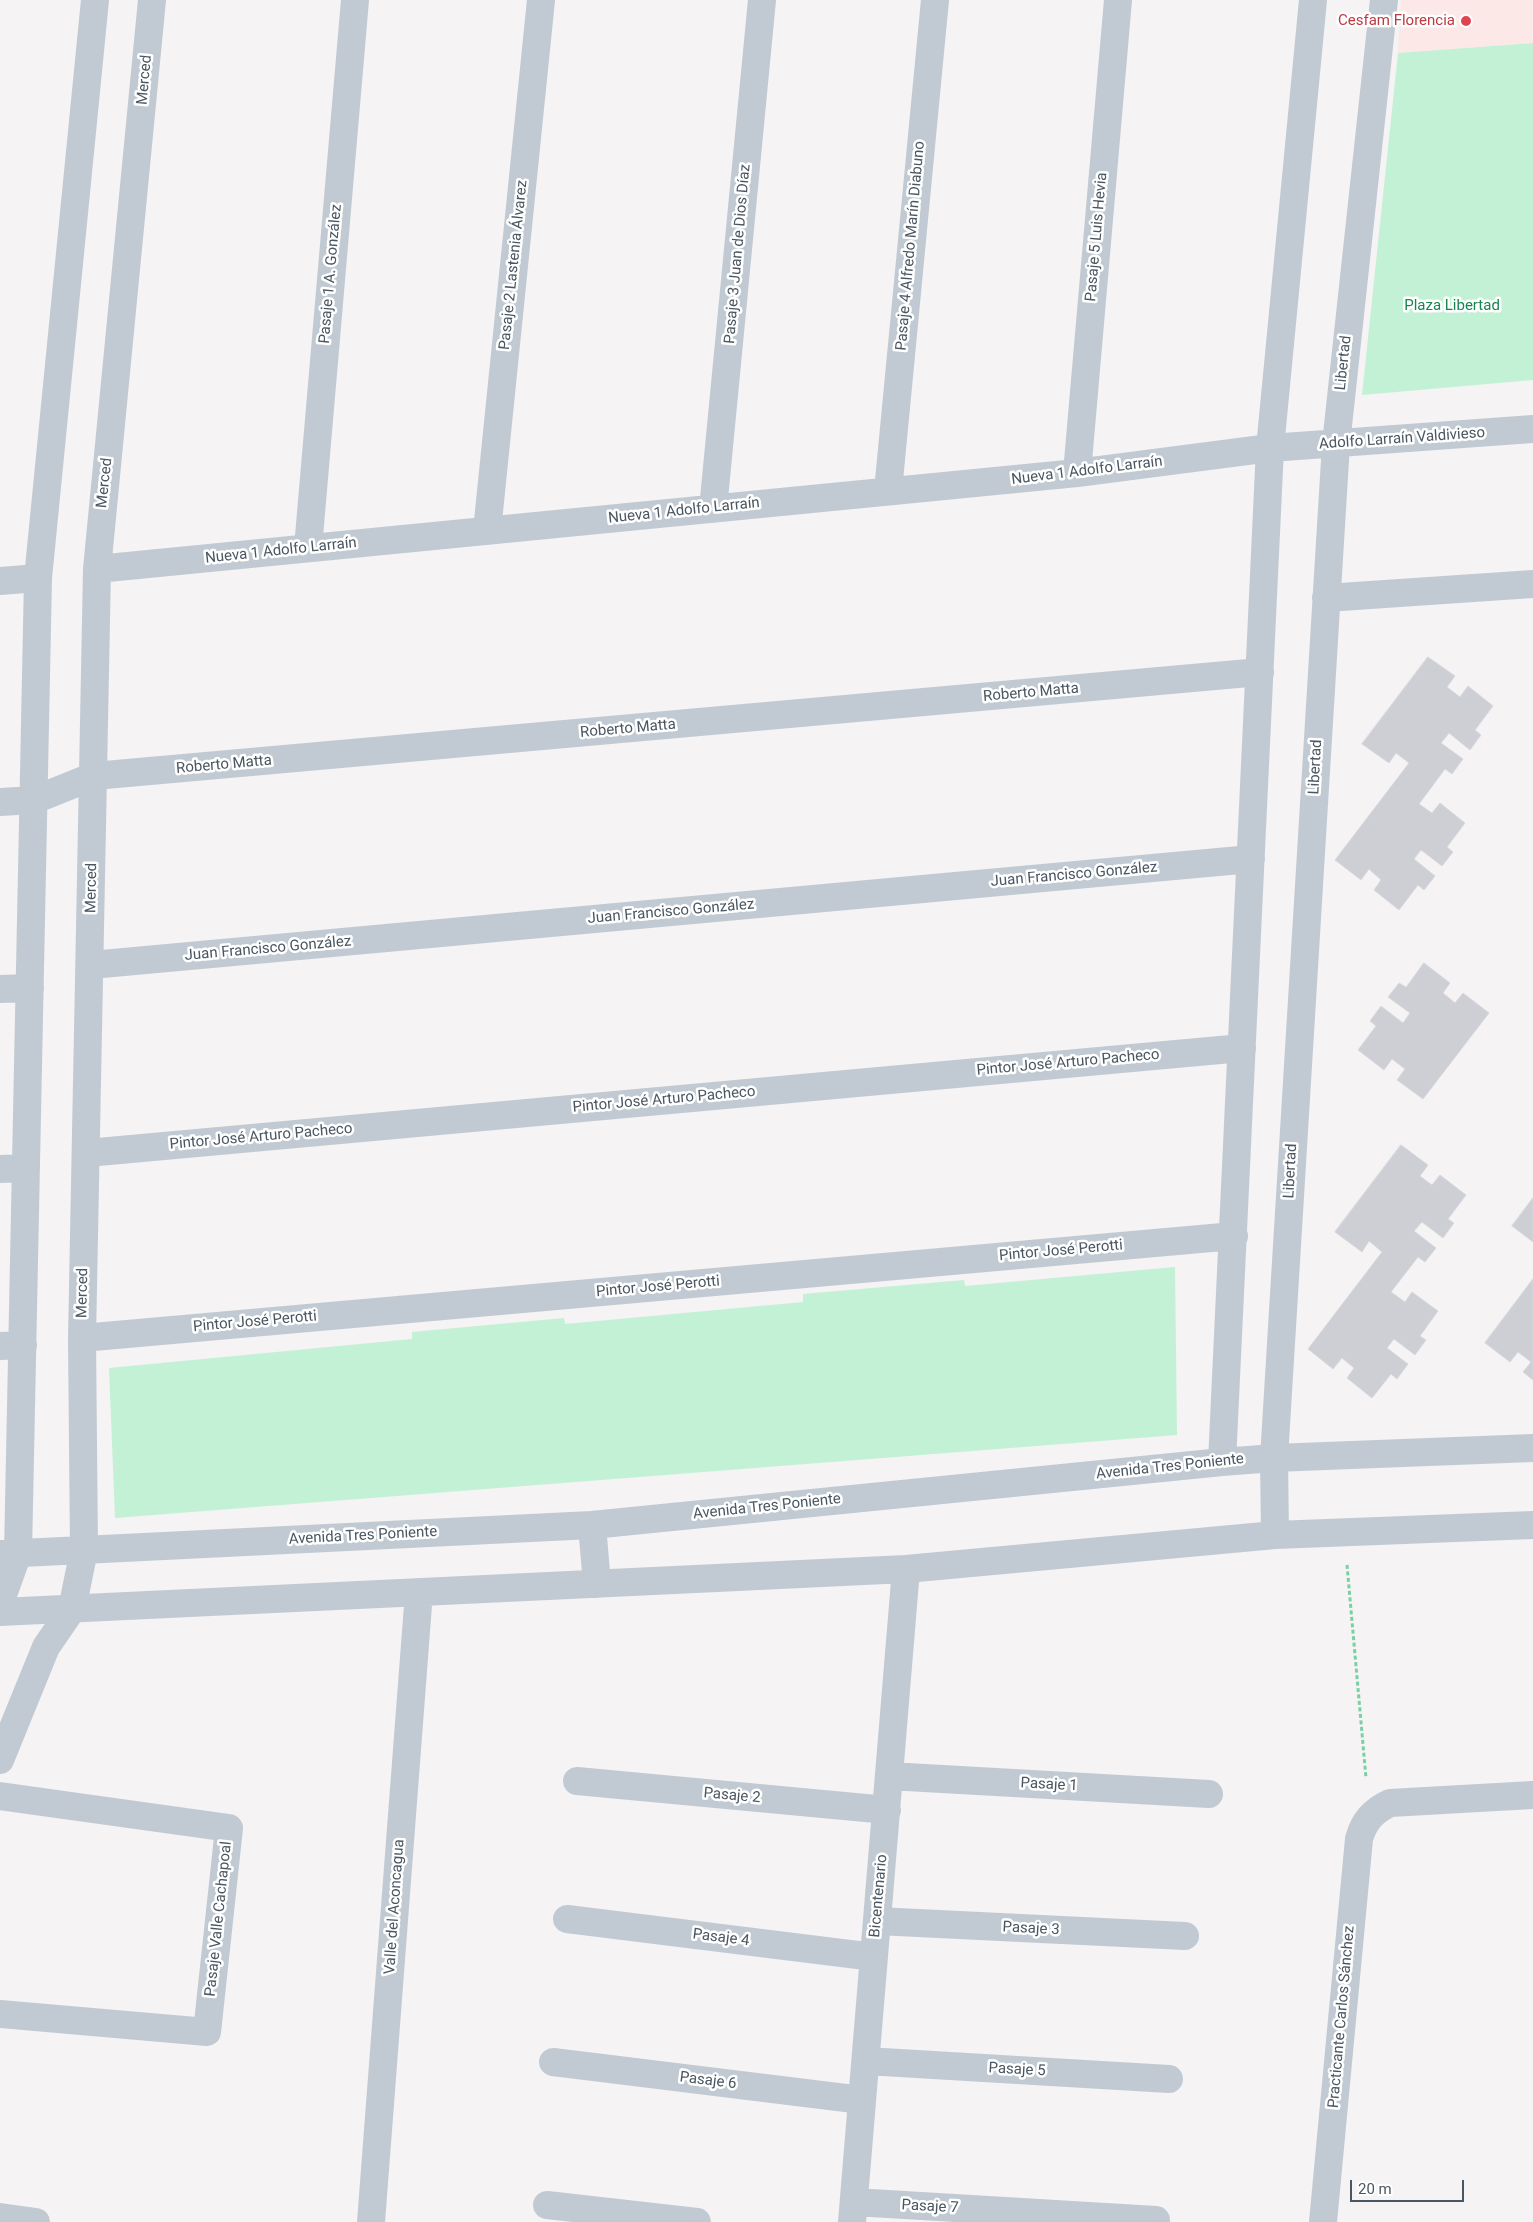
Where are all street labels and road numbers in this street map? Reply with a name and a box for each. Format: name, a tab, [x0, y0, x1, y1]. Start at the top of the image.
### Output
street label: Merced	[134, 54, 156, 106]
street label: Pasaje 4 Alfredo Marín Diabuno	[893, 140, 929, 352]
street label: Pasaje 3 Juan de Dios Díaz	[721, 163, 755, 345]
street label: Pasaje 5 Luis Hevia	[1082, 172, 1112, 302]
street label: Pasaje 2 Lastenia Álvarez	[496, 179, 532, 351]
street label: Pasaje 1 A. González	[316, 203, 346, 345]
street label: Libertad	[1332, 335, 1356, 391]
street label: Adolfo Larraín Valdivieso	[1318, 424, 1486, 454]
street label: Nueva 1 Adolfo Larraín	[1010, 453, 1164, 489]
street label: Merced	[93, 457, 117, 509]
street label: Nueva 1 Adolfo Larraín	[607, 494, 761, 528]
street label: Nueva 1 Adolfo Larraín	[204, 534, 358, 568]
street label: Roberto Matta	[982, 680, 1080, 706]
street label: Roberto Matta	[579, 716, 677, 742]
street label: Libertad	[1306, 739, 1326, 795]
street label: Roberto Matta	[175, 752, 273, 778]
street label: Juan Francisco González	[990, 859, 1158, 891]
street label: Merced	[83, 863, 101, 913]
street label: Juan Francisco González	[587, 896, 755, 928]
street label: Juan Francisco González	[184, 933, 352, 965]
street label: Pintor José Arturo Pacheco	[976, 1046, 1160, 1080]
street label: Pintor José Arturo Pacheco	[572, 1083, 756, 1117]
street label: Pintor José Arturo Pacheco	[169, 1120, 353, 1154]
street label: Libertad	[1281, 1143, 1301, 1199]
street label: Pintor José Perotti	[998, 1237, 1124, 1265]
street label: Merced	[74, 1268, 92, 1318]
street label: Pintor José Perotti	[595, 1273, 721, 1301]
street label: Pintor José Perotti	[192, 1308, 318, 1336]
street label: Avenida Tres Poniente	[1095, 1450, 1245, 1484]
street label: Avenida Tres Poniente	[692, 1490, 842, 1524]
street label: Avenida Tres Poniente	[288, 1523, 438, 1549]
street label: Pasaje 1	[1020, 1775, 1078, 1795]
street label: Pasaje 2	[703, 1785, 761, 1807]
street label: Valle del Aconcagua	[381, 1839, 409, 1975]
street label: Pasaje Valle Cachapoal	[202, 1840, 236, 1998]
street label: Bicentenario	[866, 1854, 892, 1938]
street label: Pasaje 3	[1002, 1919, 1060, 1939]
street label: Practicante Carlos Sánchez	[1325, 1925, 1359, 2109]
street label: Pasaje 4	[692, 1926, 750, 1950]
street label: Pasaje 5	[988, 2060, 1046, 2080]
street label: Pasaje 6	[679, 2069, 737, 2093]
street label: Pasaje 7	[901, 2197, 959, 2217]

